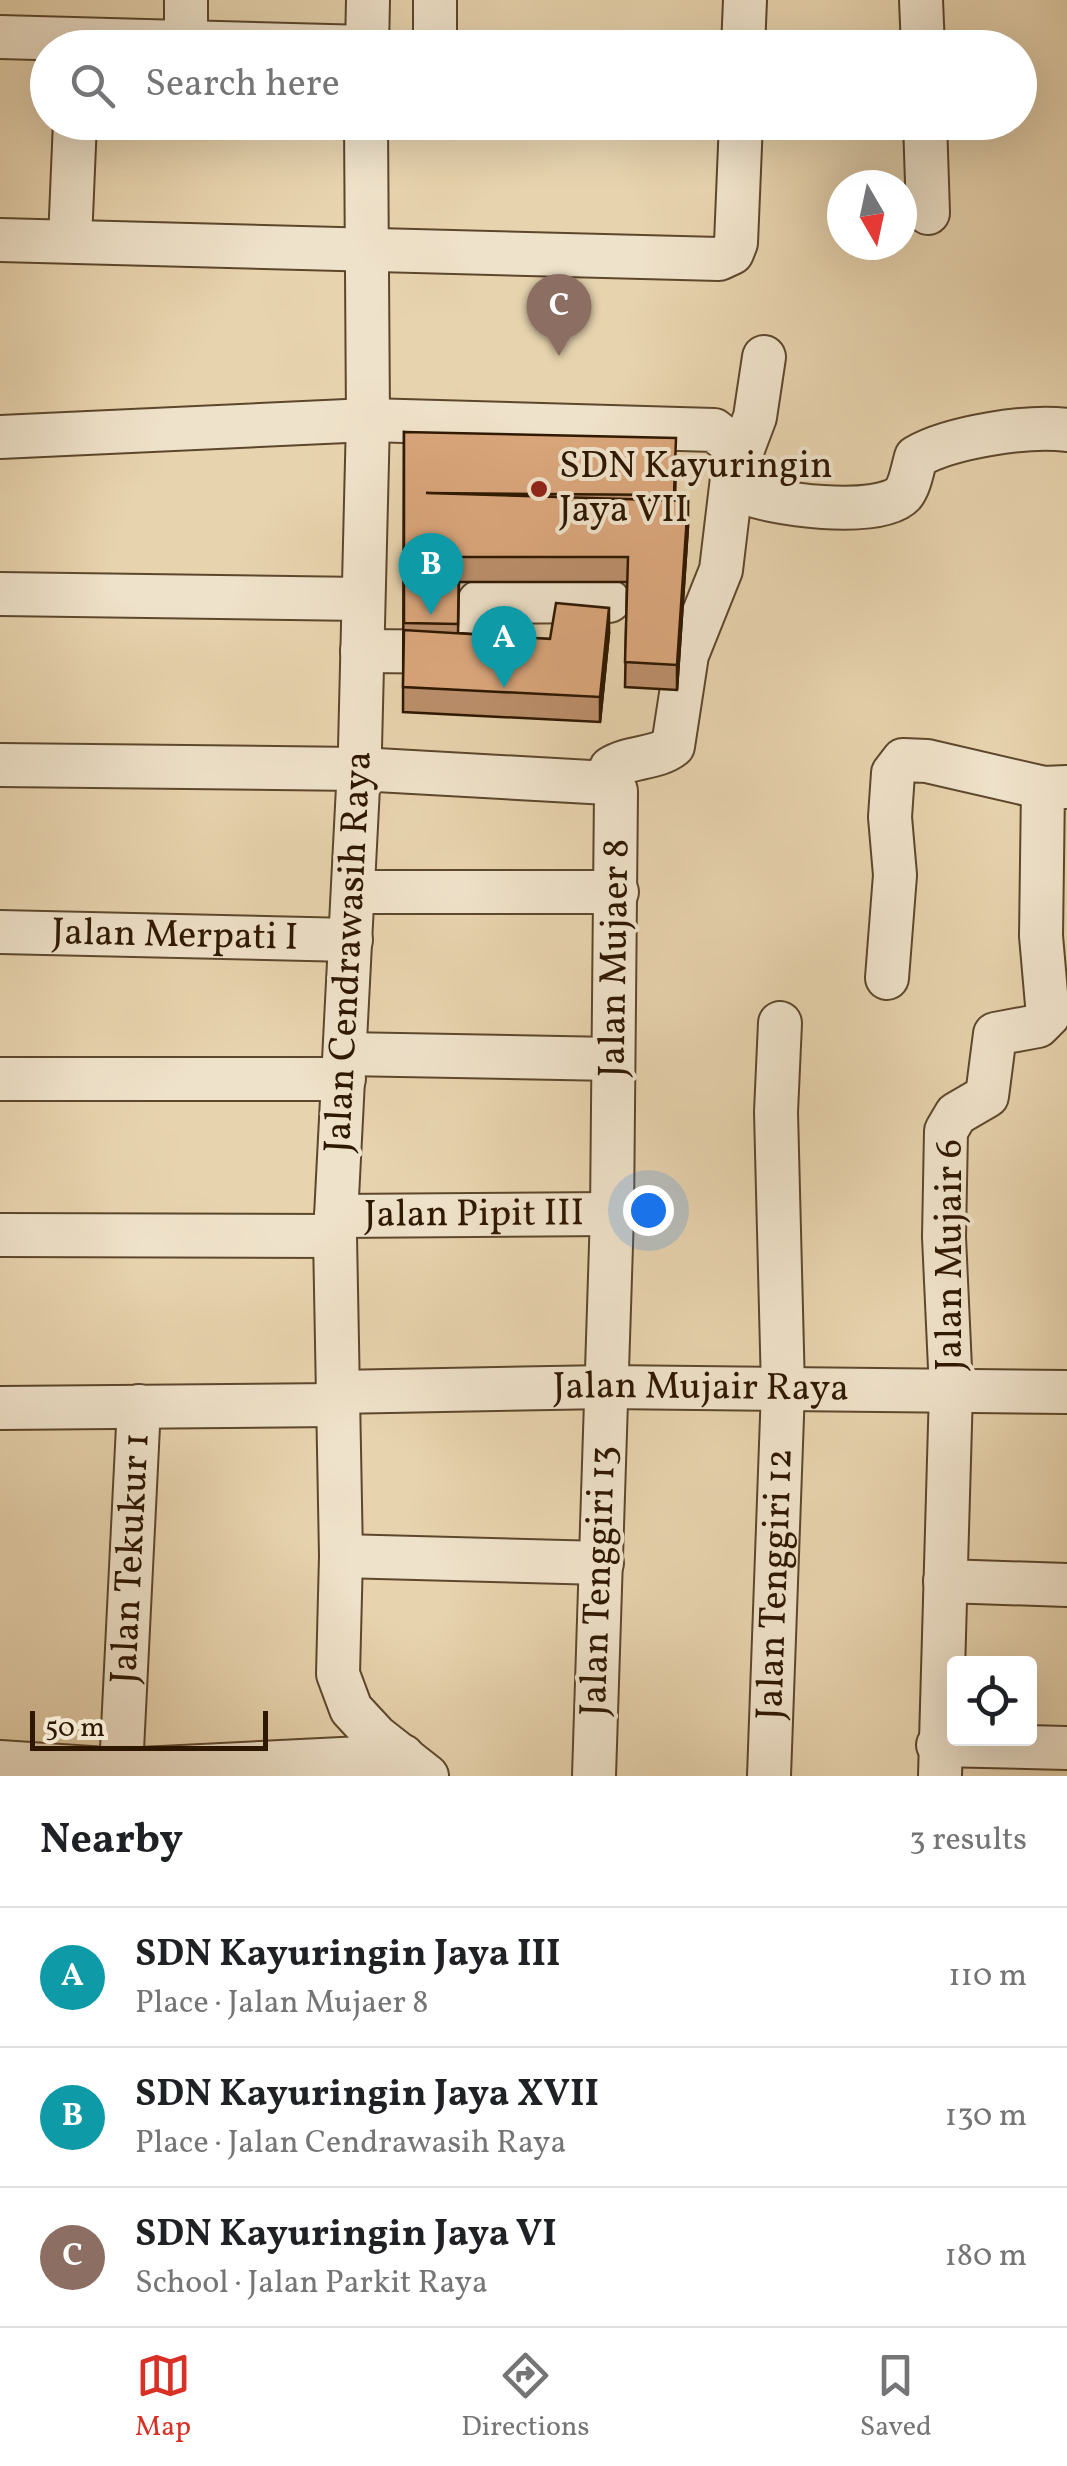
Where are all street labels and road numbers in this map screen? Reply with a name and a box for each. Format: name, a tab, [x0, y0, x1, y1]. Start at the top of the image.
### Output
street label: Jalan Cendrawasih Raya	[313, 750, 387, 1154]
street label: Jalan Mujaer 8	[587, 838, 645, 1078]
street label: Jalan Merpati I	[51, 907, 299, 965]
street label: Jalan Mujair 6	[925, 1139, 978, 1371]
street label: Jalan Pipit III	[364, 1188, 584, 1242]
street label: Jalan Mujair Raya	[552, 1360, 849, 1416]
street label: Jalan Tekukur 1	[99, 1432, 164, 1685]
street label: Jalan Tenggiri 13	[569, 1445, 631, 1717]
street label: Jalan Tenggiri 12	[745, 1447, 807, 1721]

